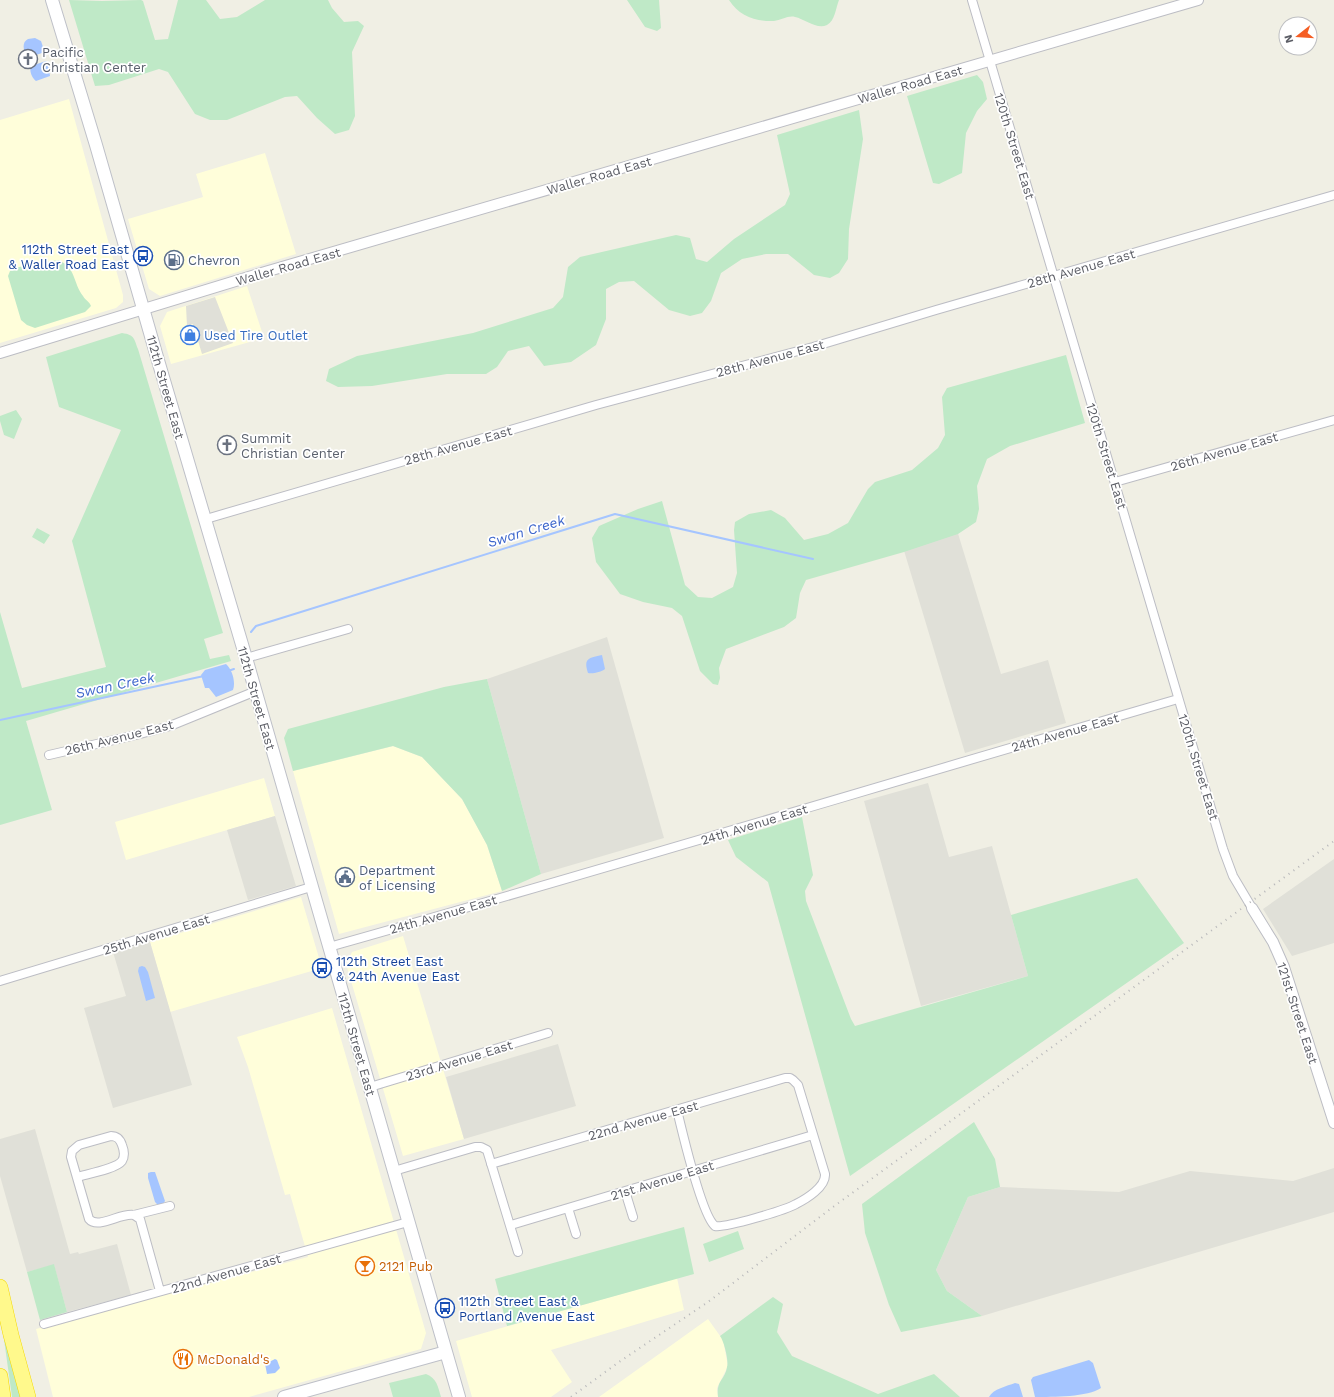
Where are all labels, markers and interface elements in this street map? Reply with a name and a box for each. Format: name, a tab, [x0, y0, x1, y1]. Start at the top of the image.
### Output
north arrow	[1278, 16, 1318, 56]
text: N	[1282, 33, 1296, 45]
place label: Pacific Christian Center	[42, 45, 146, 75]
church icon: Pacific Christian Center	[17, 48, 39, 70]
street label: Waller Road East	[856, 62, 965, 107]
street label: 120th Street East	[991, 91, 1038, 202]
street label: Waller Road East	[545, 153, 654, 198]
place label: 112th Street East & Waller Road East	[8, 242, 130, 272]
street label: Waller Road East	[234, 244, 343, 289]
bus stop icon: 112th Street East & Waller Road East	[132, 245, 154, 267]
street label: 28th Avenue East	[1026, 246, 1137, 291]
fuel station icon: Chevron	[163, 249, 185, 271]
place label: Chevron	[188, 253, 240, 268]
shop icon: Used Tire Outlet	[179, 324, 201, 346]
place label: Used Tire Outlet	[204, 328, 308, 343]
street label: 112th Street East	[144, 334, 188, 441]
street label: 28th Avenue East	[714, 337, 826, 380]
street label: 120th Street East	[1083, 401, 1130, 512]
street label: 28th Avenue East	[403, 423, 514, 468]
street label: 26th Avenue East	[1169, 429, 1280, 474]
place label: Summit Christian Center	[241, 431, 345, 461]
church icon: Summit Christian Center	[216, 434, 238, 456]
water label: Swan Creek	[485, 512, 567, 550]
street label: 112th Street East	[235, 645, 279, 752]
water label: Swan Creek	[74, 669, 156, 701]
street label: 24th Avenue East	[1010, 710, 1121, 755]
street label: 120th Street East	[1175, 712, 1222, 823]
street label: 26th Avenue East	[63, 717, 175, 758]
street label: 24th Avenue East	[699, 801, 810, 848]
place label: Department of Licensing	[359, 863, 436, 893]
public building icon: Department of Licensing	[334, 866, 356, 888]
street label: 24th Avenue East	[388, 892, 499, 937]
street label: 25th Avenue East	[101, 911, 212, 958]
place label: 112th Street East & 24th Avenue East	[336, 954, 460, 984]
bus stop icon: 112th Street East & 24th Avenue East	[311, 957, 333, 979]
street label: 121st Street East	[1274, 960, 1321, 1066]
street label: 112th Street East	[335, 991, 379, 1098]
street label: 23rd Avenue East	[404, 1037, 515, 1084]
street label: 22nd Avenue East	[586, 1097, 700, 1143]
street label: 21st Avenue East	[609, 1157, 716, 1203]
street label: 22nd Avenue East	[169, 1250, 283, 1296]
bar icon: 2121 Pub	[354, 1255, 376, 1277]
place label: 2121 Pub	[379, 1259, 433, 1274]
place label: 112th Street East & Portland Avenue East	[459, 1294, 595, 1324]
bus stop icon: 112th Street East & Portland Avenue East	[434, 1297, 456, 1319]
restaurant icon: McDonald's	[172, 1348, 194, 1370]
place label: McDonald's	[197, 1352, 270, 1367]

